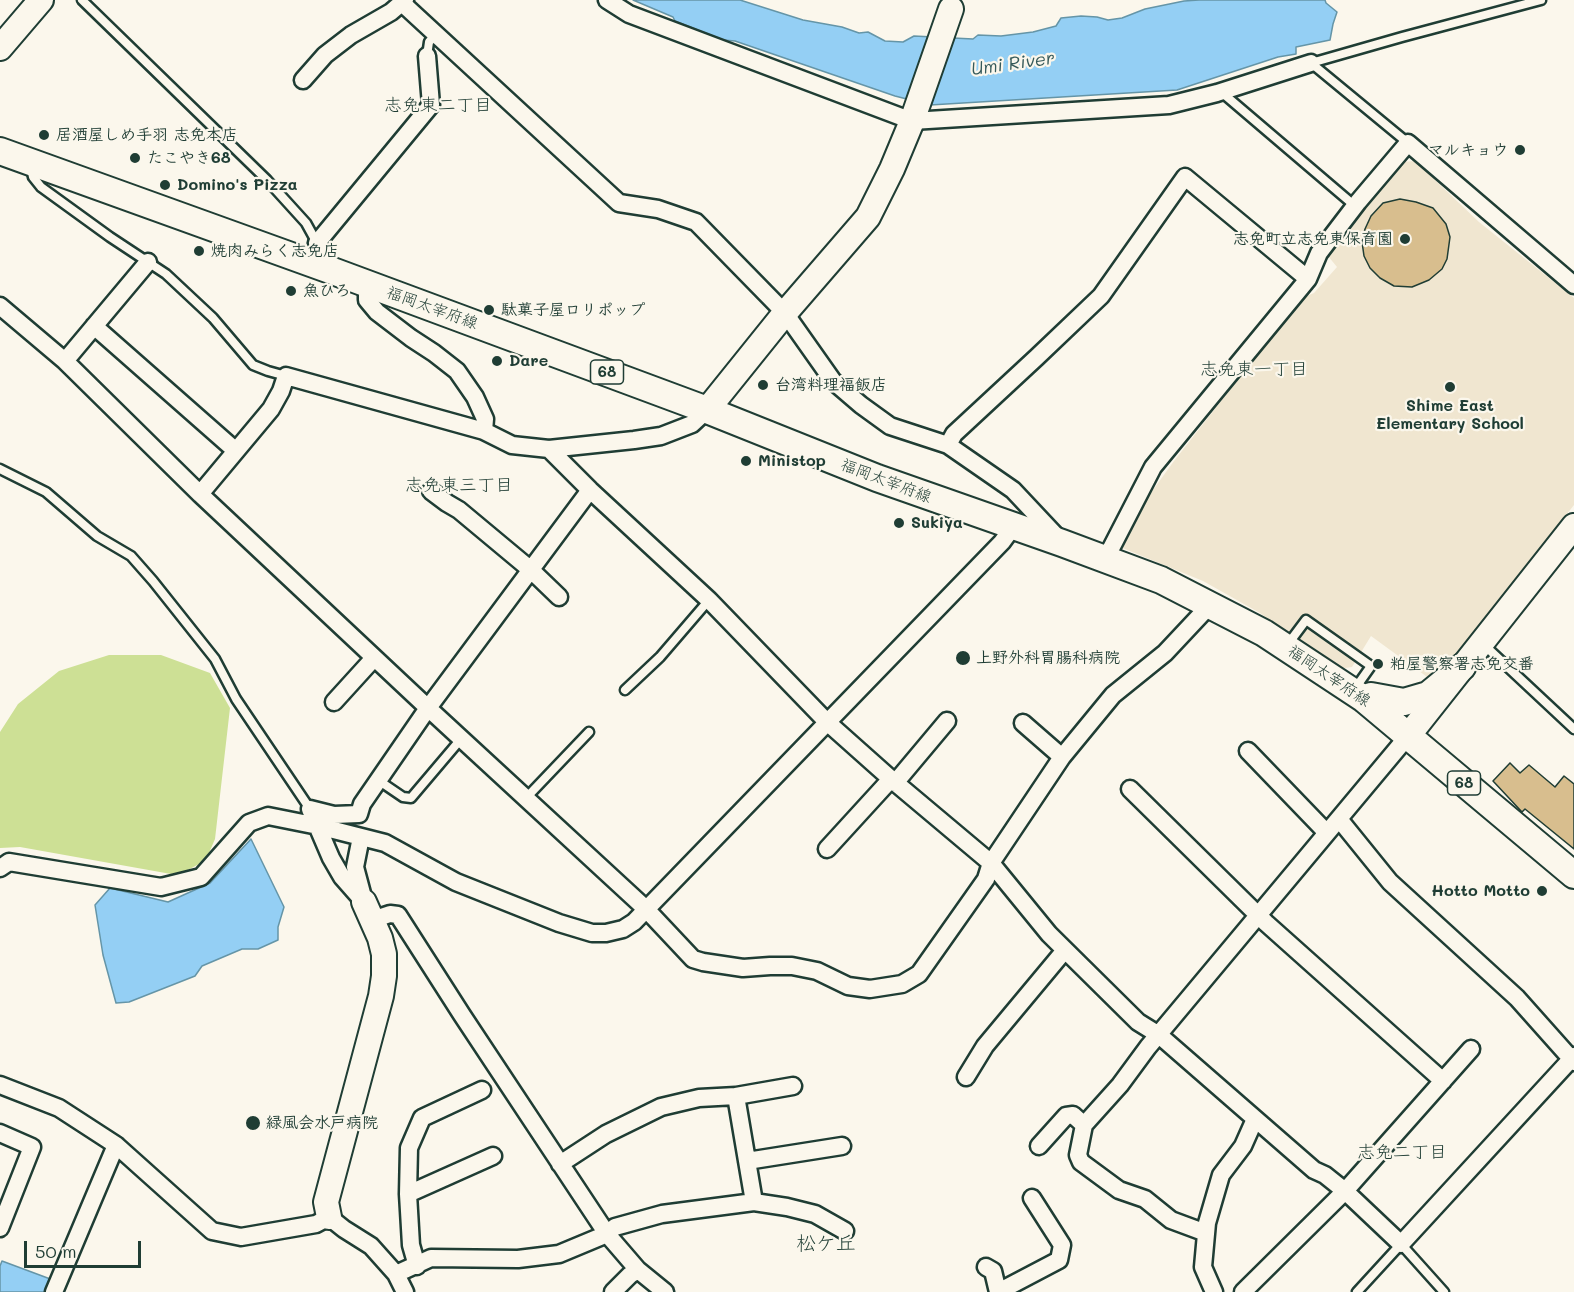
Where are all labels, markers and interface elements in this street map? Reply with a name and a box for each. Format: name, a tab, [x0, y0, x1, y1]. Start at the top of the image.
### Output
water label: Umi River	[970, 47, 1056, 81]
district label: 志免東二丁目	[384, 94, 492, 116]
place label: 居酒屋しめ手羽 志免本店	[56, 125, 238, 145]
marker: 居酒屋しめ手羽 志免本店	[37, 128, 51, 142]
place label: マルキョウ	[1428, 140, 1508, 160]
marker: マルキョウ	[1513, 143, 1527, 157]
place label: たこやき68	[147, 148, 231, 168]
marker: たこやき68	[128, 151, 142, 165]
place label: Domino's Pizza	[177, 175, 298, 195]
marker: Domino's Pizza	[158, 178, 172, 192]
place label: 志免町立志免東保育園	[1233, 229, 1393, 249]
marker: 志免町立志免東保育園	[1398, 232, 1412, 246]
place label: 焼肉みらく志免店	[211, 241, 339, 261]
marker: 焼肉みらく志免店	[192, 244, 206, 258]
place label: 魚ひろ	[303, 281, 351, 301]
street label: 福岡太宰府線	[384, 283, 480, 333]
marker: 魚ひろ	[284, 284, 298, 298]
place label: 駄菓子屋ロリポップ	[501, 300, 645, 320]
marker: 駄菓子屋ロリポップ	[482, 303, 496, 317]
place label: Dare	[509, 351, 548, 371]
marker: Dare	[490, 354, 504, 368]
district label: 志免東一丁目	[1200, 358, 1308, 380]
road number: 68	[590, 360, 624, 384]
place label: 台湾料理福飯店	[775, 375, 887, 395]
marker: 台湾料理福飯店	[756, 378, 770, 392]
marker: Shime East Elementary School	[1443, 380, 1457, 394]
place label: Shime East Elementary School	[1376, 396, 1524, 434]
place label: Ministop	[758, 451, 826, 471]
marker: Ministop	[739, 454, 753, 468]
street label: 福岡太宰府線	[838, 455, 934, 507]
district label: 志免東三丁目	[405, 474, 513, 496]
place label: Sukiya	[911, 513, 963, 533]
marker: Sukiya	[892, 516, 906, 530]
street label: 福岡太宰府線	[1284, 641, 1374, 711]
place label: 上野外科胃腸科病院	[976, 648, 1120, 668]
marker: 上野外科胃腸科病院	[954, 649, 972, 667]
place label: 粕屋警察署志免交番	[1390, 654, 1534, 674]
marker: 粕屋警察署志免交番	[1371, 657, 1385, 671]
road number: 68	[1448, 771, 1480, 795]
place label: Hotto Motto	[1431, 881, 1530, 901]
marker: Hotto Motto	[1535, 884, 1549, 898]
place label: 緑風会水戸病院	[266, 1113, 378, 1133]
marker: 緑風会水戸病院	[244, 1114, 262, 1132]
district label: 志免二丁目	[1357, 1141, 1447, 1163]
scale bar	[27, 1229, 144, 1267]
district label: 松ケ丘	[796, 1232, 856, 1256]
text: 50 m	[35, 1239, 77, 1263]

